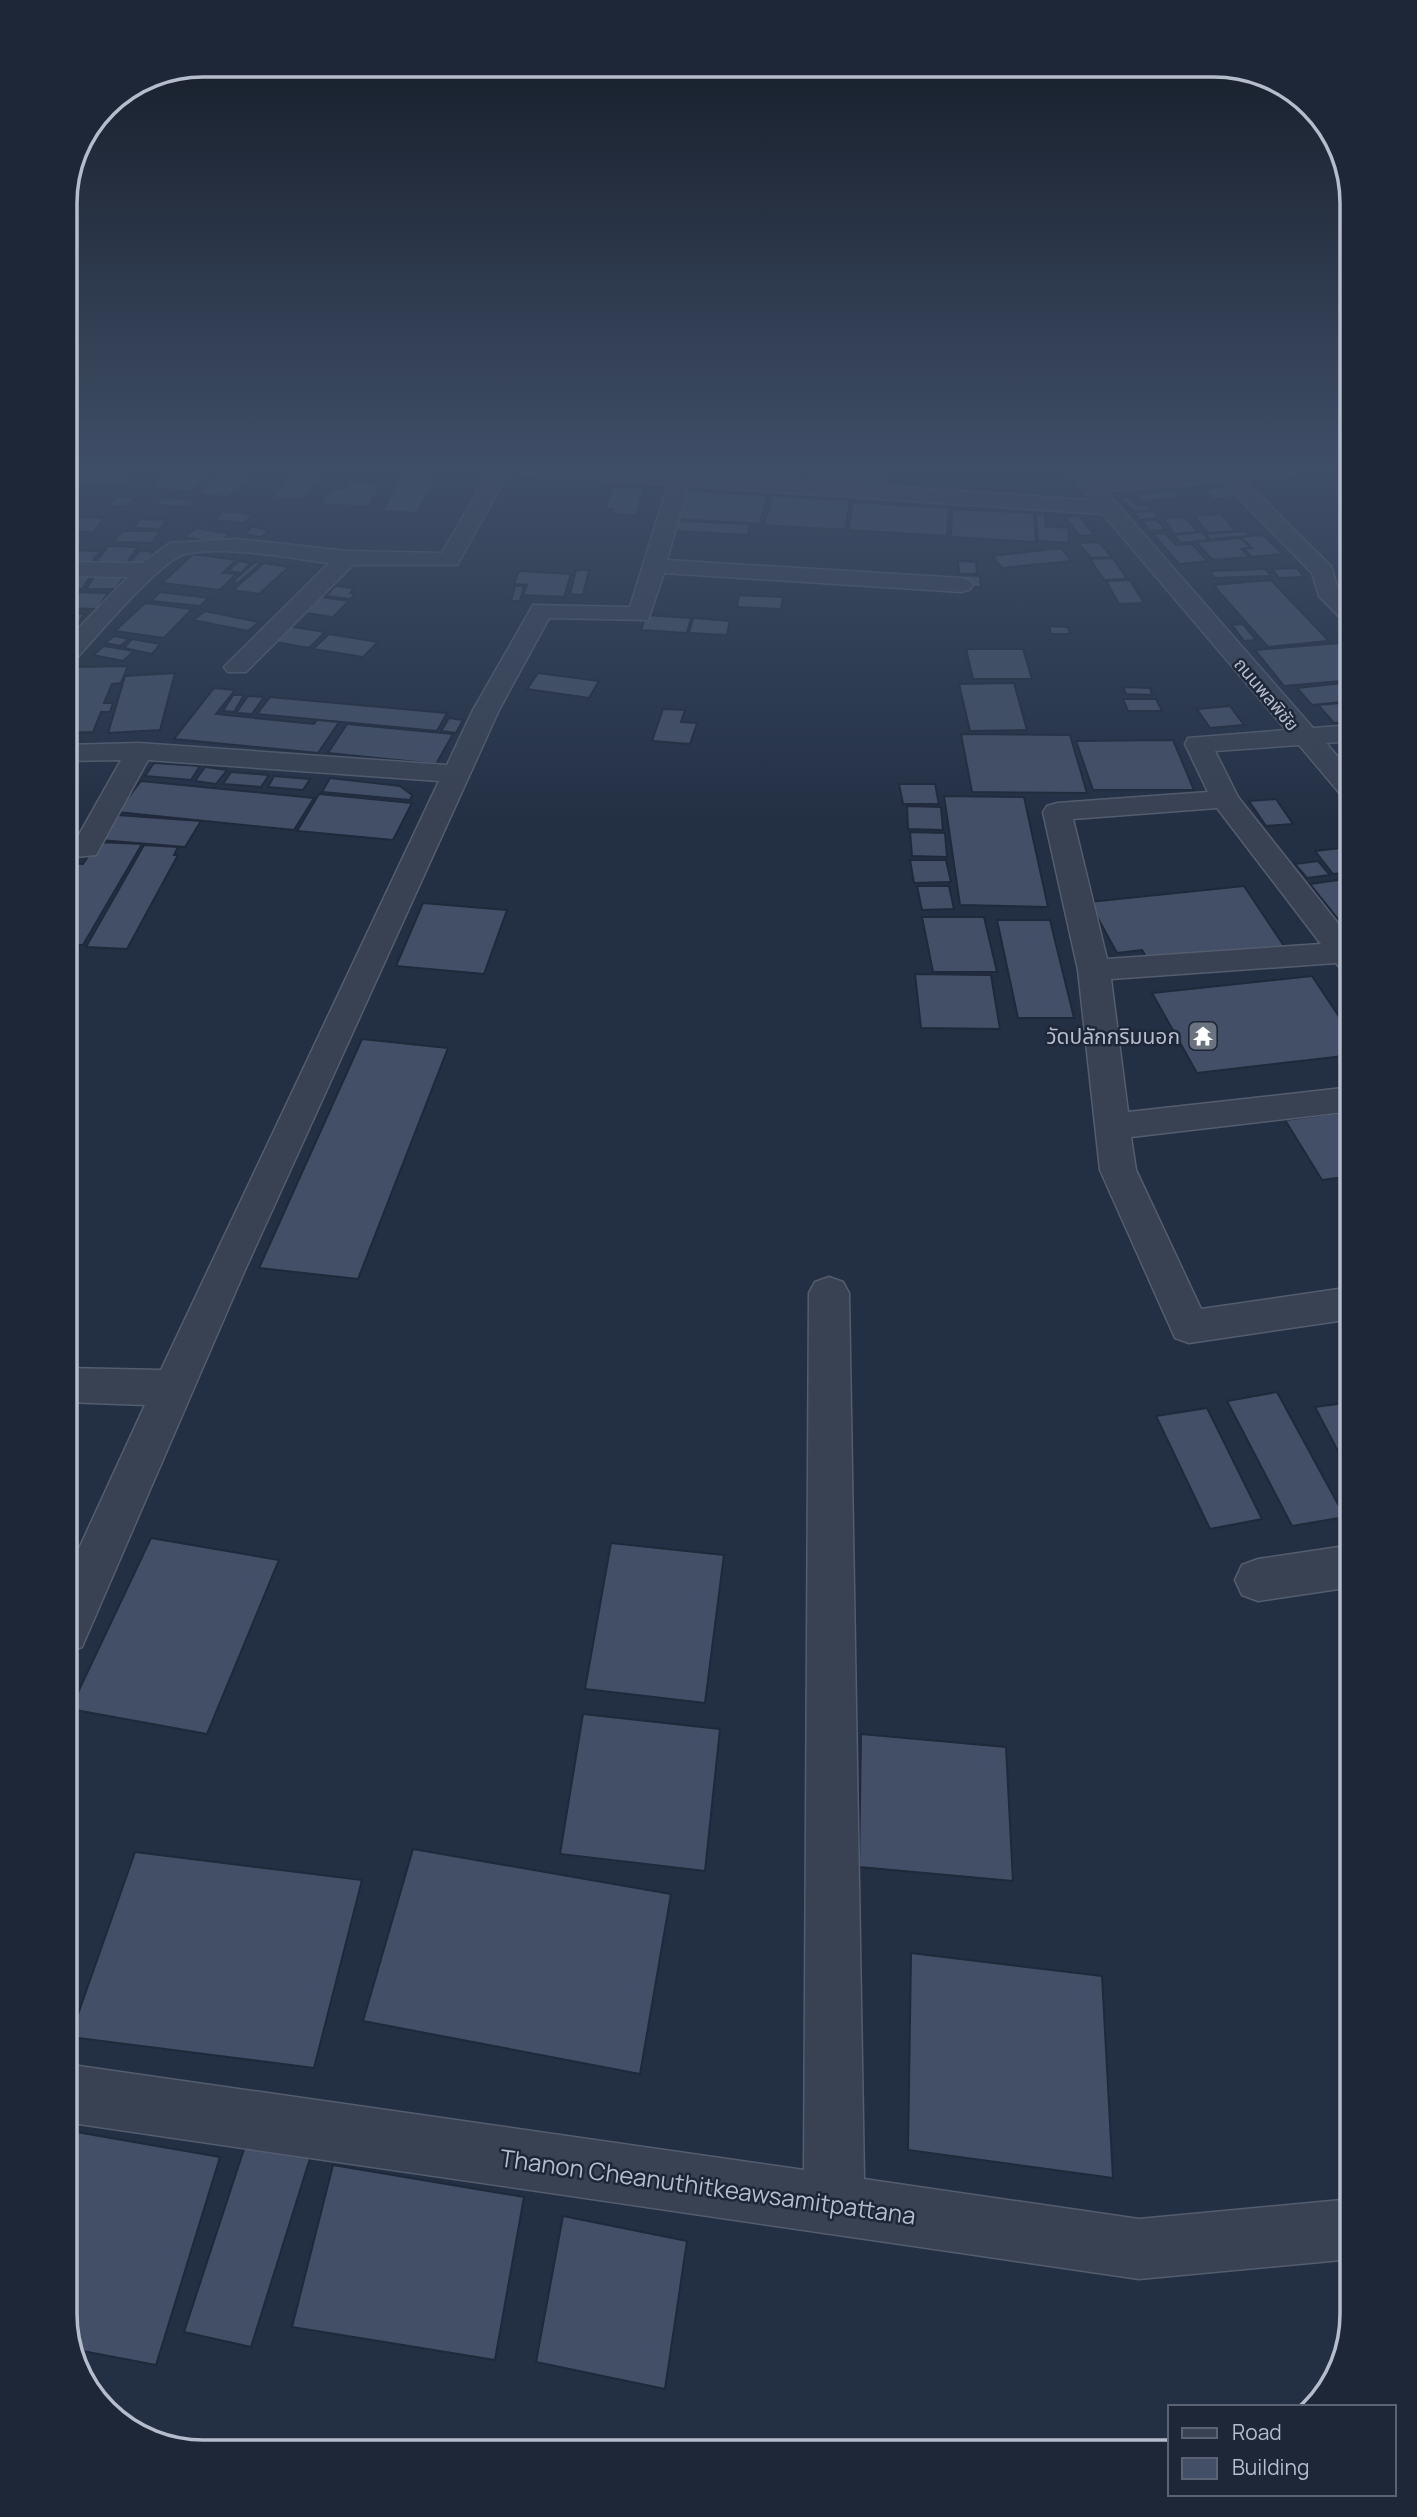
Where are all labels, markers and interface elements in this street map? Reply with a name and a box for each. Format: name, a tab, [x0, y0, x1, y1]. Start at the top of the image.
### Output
street label: ถนนพลพิชัย	[1229, 652, 1305, 736]
temple icon: วัดปลักกริมนอก	[1186, 1019, 1220, 1053]
place label: วัดปลักกริมนอก	[1046, 1022, 1180, 1050]
street label: Thanon Cheanuthitkeawsamitpattana	[498, 2140, 918, 2232]
legend	[1168, 2405, 1396, 2496]
text: Road	[1232, 2418, 1282, 2446]
text: Building	[1232, 2453, 1309, 2481]

